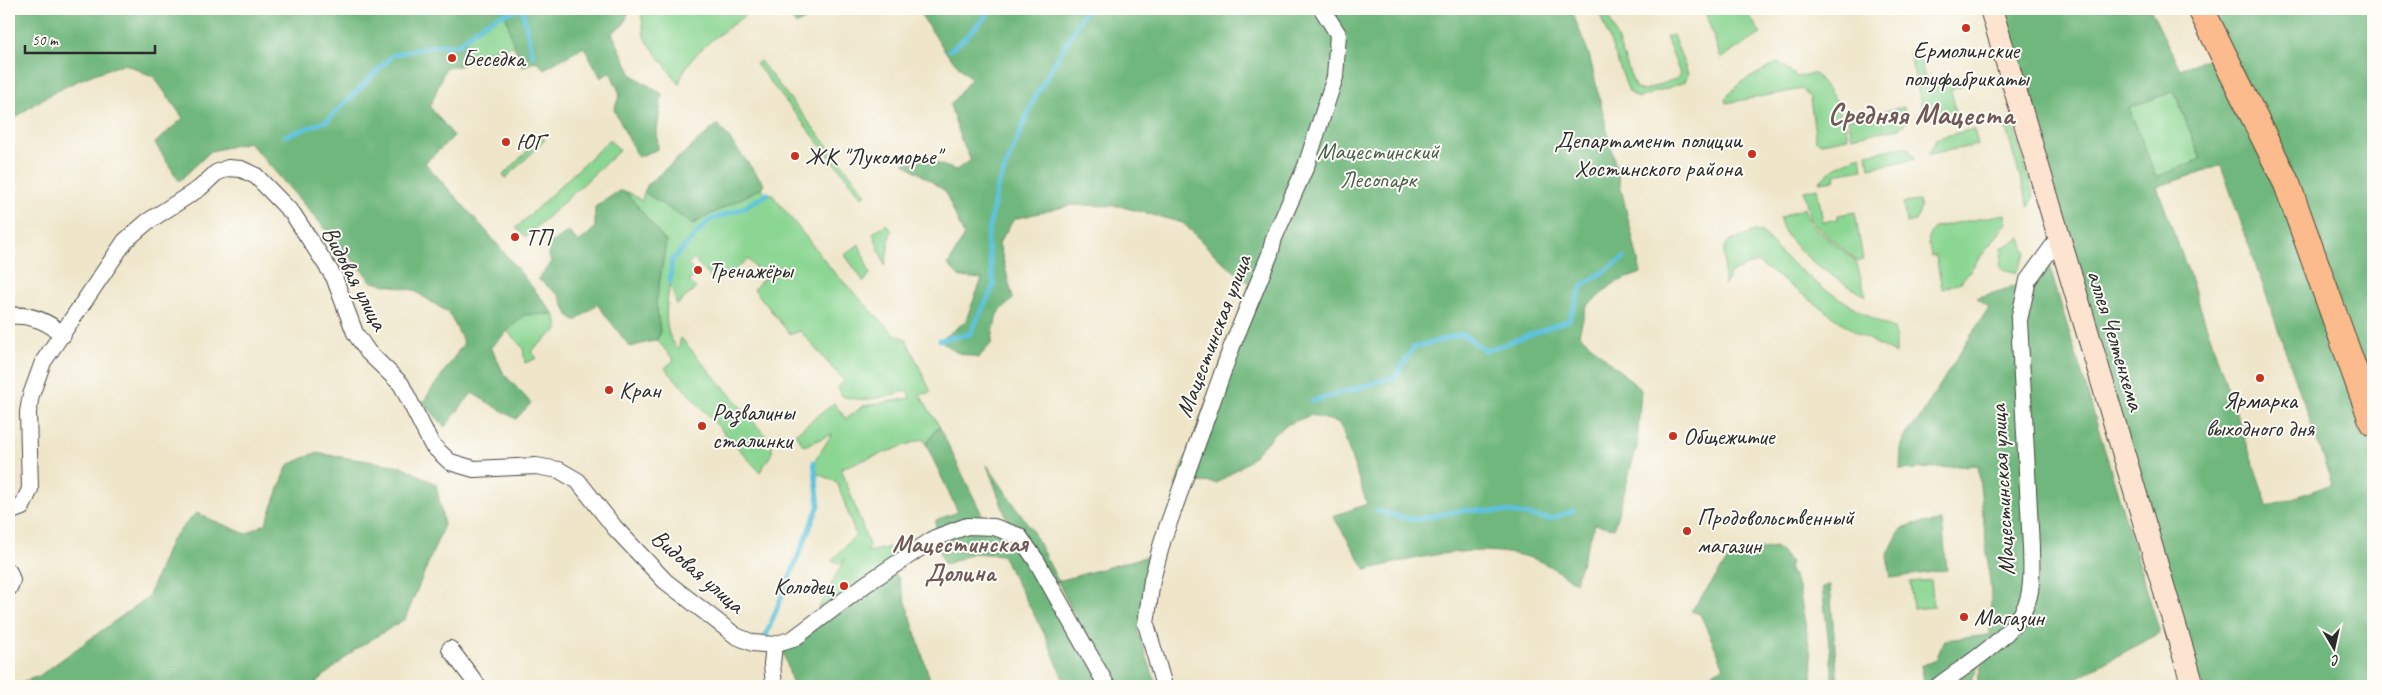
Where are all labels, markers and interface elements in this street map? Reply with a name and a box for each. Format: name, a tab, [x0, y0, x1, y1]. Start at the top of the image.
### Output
scale bar	[25, 22, 155, 54]
marker: Ермолинские полуфабрикаты	[1960, 22, 1972, 34]
text: 50 m	[32, 31, 59, 50]
place label: Ермолинские полуфабрикаты	[1903, 35, 2031, 93]
place label: Беседка	[462, 43, 527, 73]
marker: Беседка	[446, 52, 458, 64]
district label: Средняя Мацеста	[1828, 96, 2016, 133]
place label: Департамент полиции Хостинского района	[1554, 125, 1743, 183]
place label: ЮГ	[516, 127, 549, 157]
marker: ЮГ	[500, 136, 512, 148]
park label: Мацестинский Лесопарк	[1317, 136, 1441, 194]
place label: ЖК "Лукоморье"	[805, 141, 946, 171]
marker: Департамент полиции Хостинского района	[1746, 148, 1758, 160]
marker: ЖК "Лукоморье"	[789, 150, 801, 162]
street label: Видовая улица	[315, 221, 396, 337]
place label: ТП	[525, 222, 554, 252]
marker: ТП	[509, 231, 521, 243]
street label: Мацестинская улица	[1168, 249, 1258, 421]
place label: Тренажёры	[708, 255, 795, 285]
marker: Тренажёры	[692, 264, 704, 276]
street label: аллея Челтенхема	[2080, 266, 2152, 415]
marker: Ярмарка выходного дня	[2254, 372, 2266, 384]
place label: Кран	[619, 375, 662, 405]
marker: Кран	[603, 384, 615, 396]
place label: Ярмарка выходного дня	[2206, 385, 2316, 443]
place label: Развалины сталинки	[712, 397, 797, 455]
street label: Мацестинская улица	[1982, 402, 2021, 576]
marker: Развалины сталинки	[696, 420, 708, 432]
place label: Общежитие	[1683, 421, 1777, 451]
marker: Общежитие	[1667, 430, 1679, 442]
place label: Продовольственный магазин	[1697, 502, 1856, 560]
street label: Видовая улица	[645, 522, 752, 621]
marker: Продовольственный магазин	[1681, 525, 1693, 537]
district label: Мацестинская Долина	[892, 528, 1030, 589]
place label: Колодец	[773, 571, 835, 601]
marker: Колодец	[838, 580, 850, 592]
place label: Магазин	[1974, 602, 2046, 632]
marker: Магазин	[1958, 611, 1970, 623]
north arrow	[2310, 622, 2360, 672]
text: С	[2329, 651, 2341, 670]

